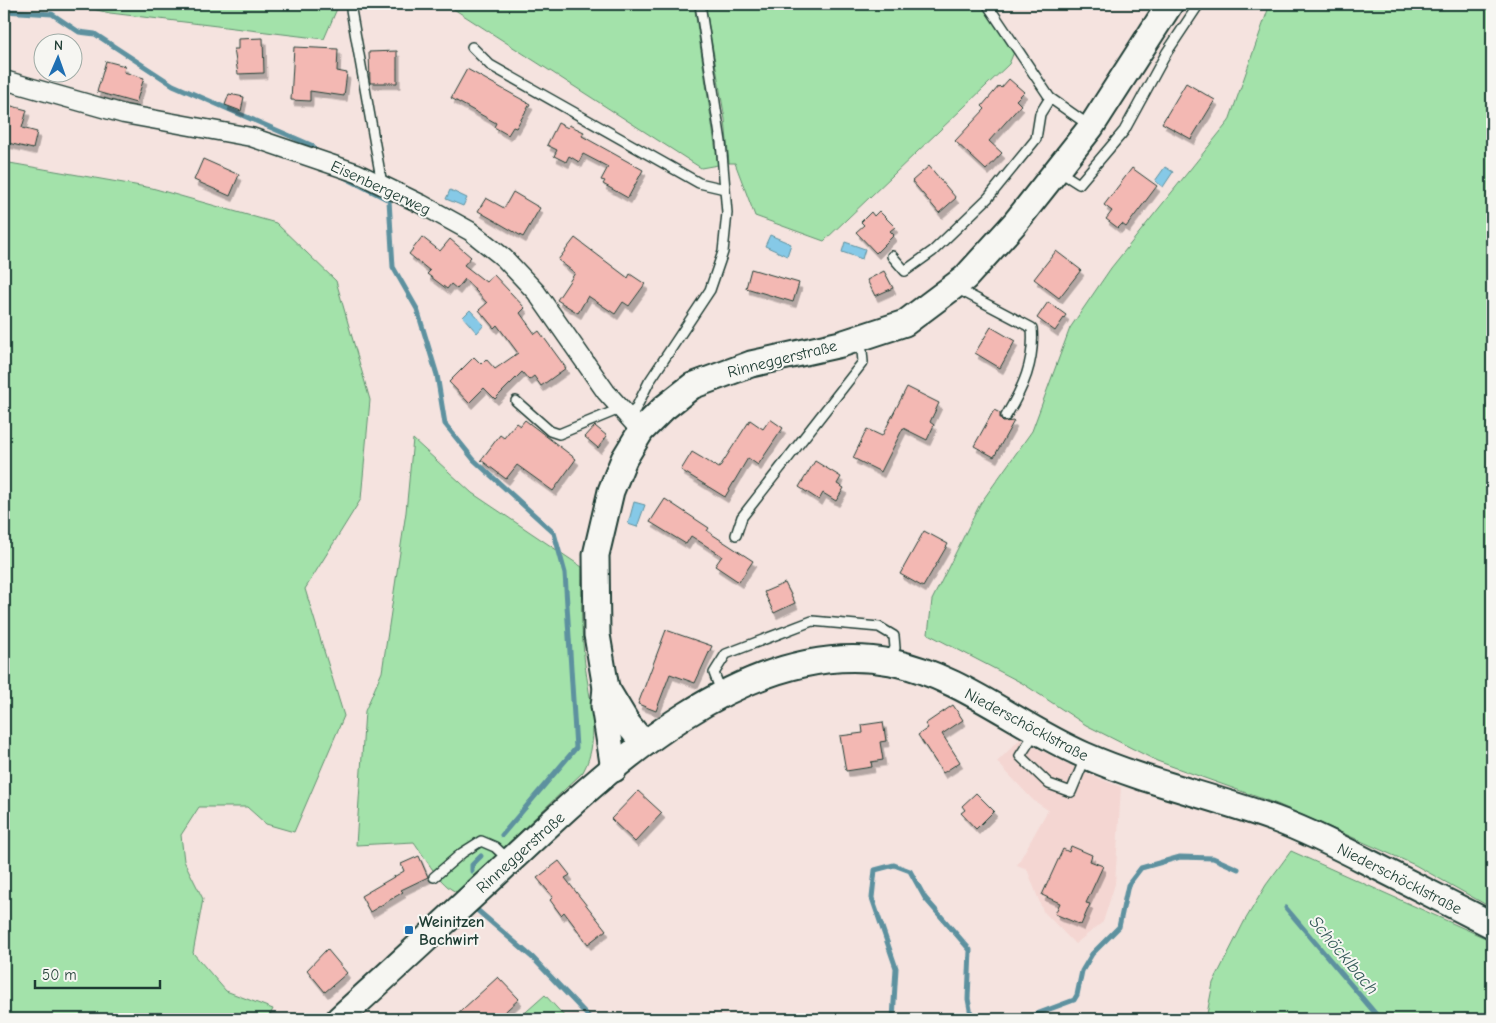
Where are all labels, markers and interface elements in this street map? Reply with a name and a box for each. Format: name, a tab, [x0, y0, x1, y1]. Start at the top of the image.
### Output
north arrow	[32, 32, 82, 82]
text: N	[54, 37, 63, 54]
street label: Eisenbergerweg	[328, 157, 433, 219]
street label: Rinneggerstraße	[726, 337, 839, 381]
street label: Niederschöcklstraße	[962, 685, 1091, 765]
street label: Rinneggerstraße	[473, 809, 568, 897]
street label: Niederschöcklstraße	[1334, 840, 1465, 918]
water label: Schöcklbach	[1305, 912, 1383, 999]
place label: Weinitzen Bachwirt	[419, 913, 484, 949]
marker: Weinitzen Bachwirt	[403, 924, 415, 936]
scale bar	[35, 958, 160, 990]
text: 50 m	[42, 966, 77, 984]

